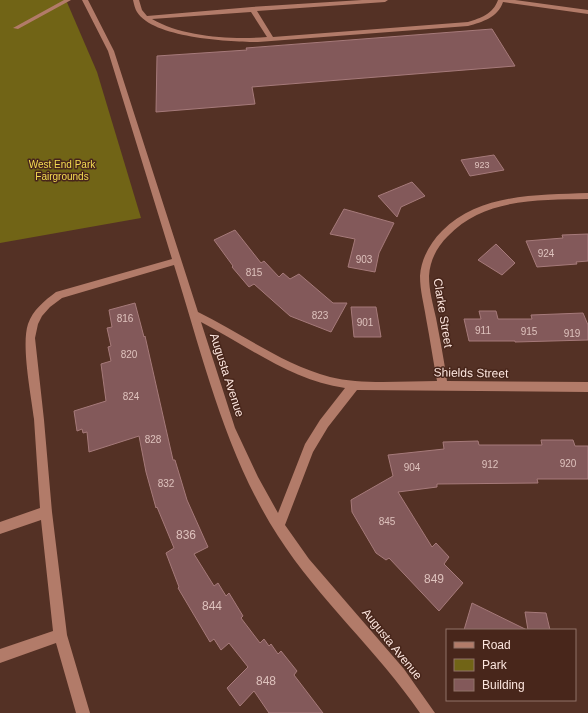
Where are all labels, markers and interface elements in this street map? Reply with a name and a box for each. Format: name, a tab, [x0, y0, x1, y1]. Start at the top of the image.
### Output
park label: West End Park Fairgrounds	[29, 159, 96, 182]
house number: 923	[474, 160, 490, 170]
house number: 924	[538, 248, 555, 259]
house number: 903	[356, 254, 373, 265]
house number: 815	[246, 267, 263, 278]
street label: Clarke Street	[431, 277, 455, 349]
house number: 823	[312, 310, 329, 321]
house number: 816	[117, 313, 134, 324]
house number: 901	[357, 317, 374, 328]
house number: 911	[475, 325, 491, 336]
house number: 915	[521, 326, 538, 337]
house number: 919	[564, 328, 581, 339]
street label: Augusta Avenue	[207, 331, 247, 419]
house number: 820	[121, 349, 138, 360]
street label: Shields Street	[434, 365, 509, 381]
house number: 824	[123, 391, 140, 402]
house number: 828	[145, 434, 162, 445]
house number: 920	[560, 458, 577, 469]
house number: 912	[482, 459, 499, 470]
house number: 904	[404, 462, 421, 473]
house number: 832	[158, 478, 175, 489]
house number: 845	[379, 516, 396, 527]
house number: 836	[176, 528, 196, 542]
house number: 849	[424, 572, 444, 586]
house number: 844	[202, 599, 222, 613]
street label: Augusta Avenue	[359, 606, 425, 683]
legend	[446, 629, 576, 701]
text: Road	[482, 638, 511, 652]
text: Park	[482, 658, 508, 672]
house number: 848	[256, 674, 276, 688]
text: Building	[482, 678, 525, 692]

